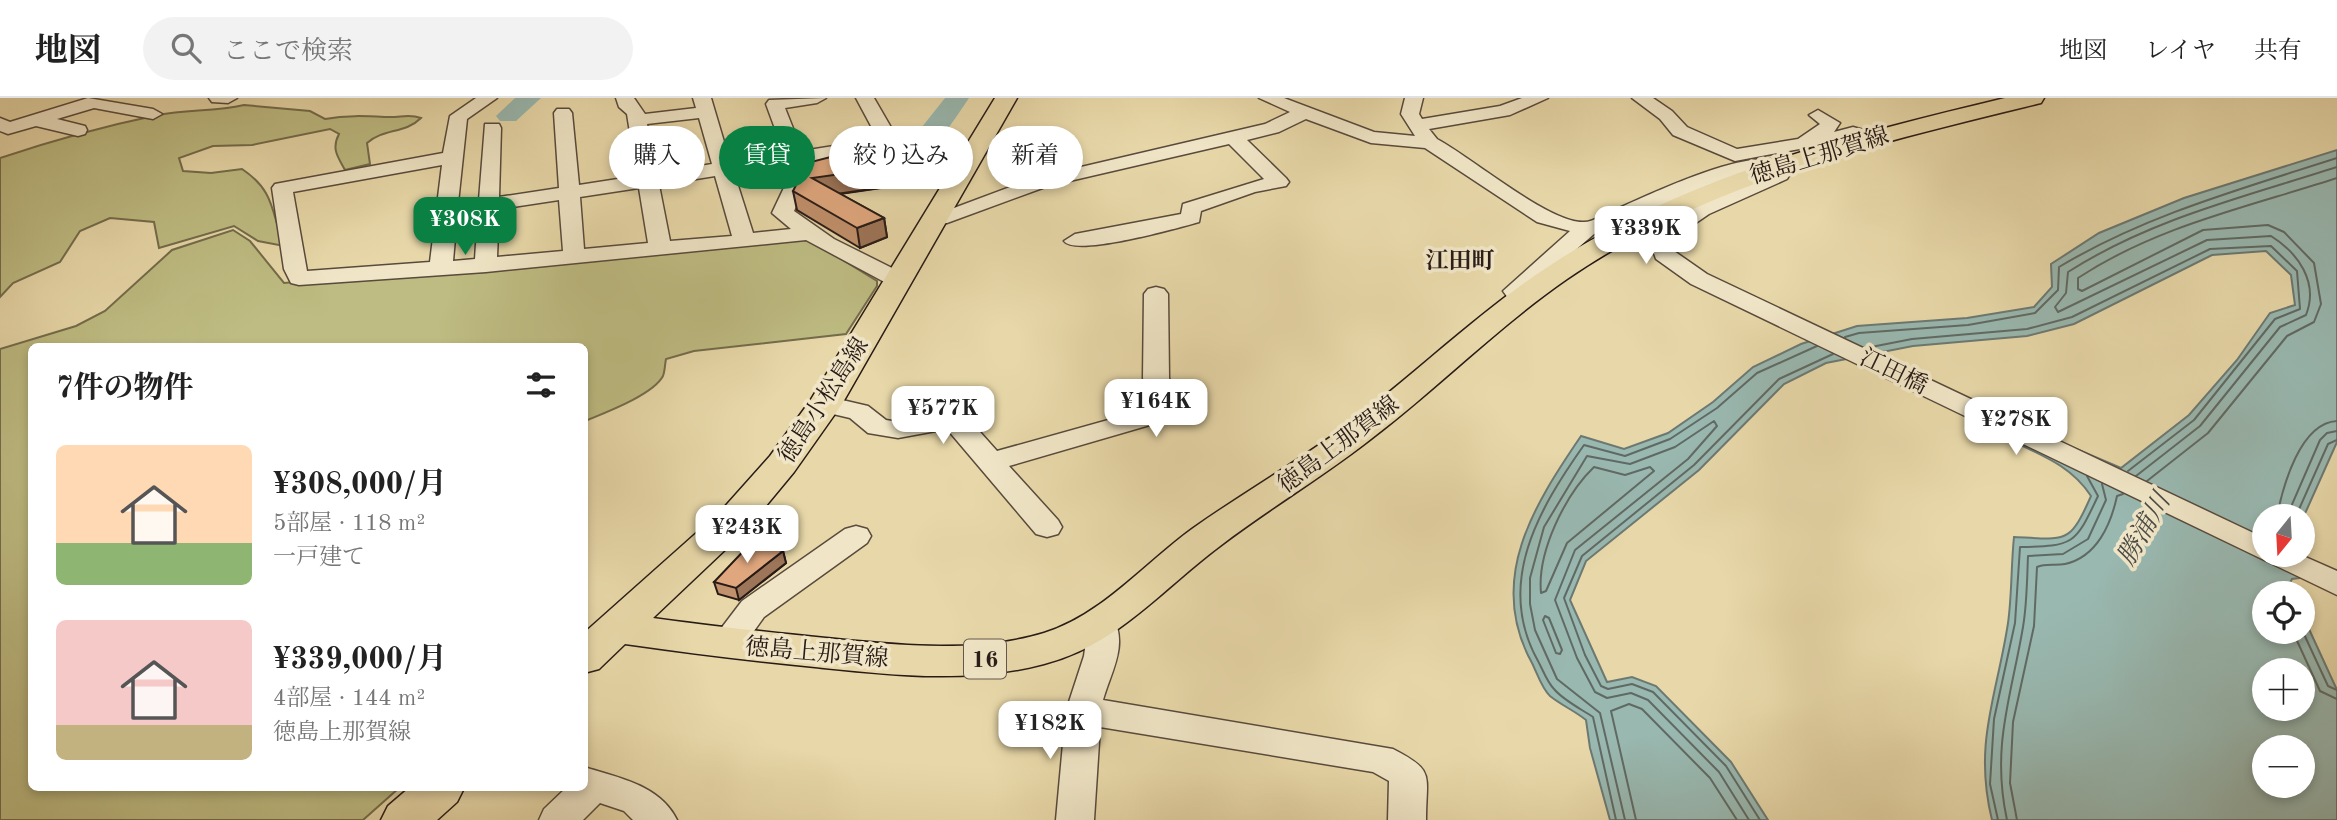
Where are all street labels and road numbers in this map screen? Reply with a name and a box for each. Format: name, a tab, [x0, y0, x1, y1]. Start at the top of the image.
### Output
street label: 徳島上那賀線	[1746, 122, 1892, 189]
street label: 徳島小松島線	[773, 333, 874, 468]
street label: 江田橋	[1856, 344, 1932, 399]
street label: 徳島上那賀線	[1273, 390, 1404, 499]
street label: 徳島上那賀線	[744, 633, 890, 672]
road number: 16	[964, 639, 1006, 678]

